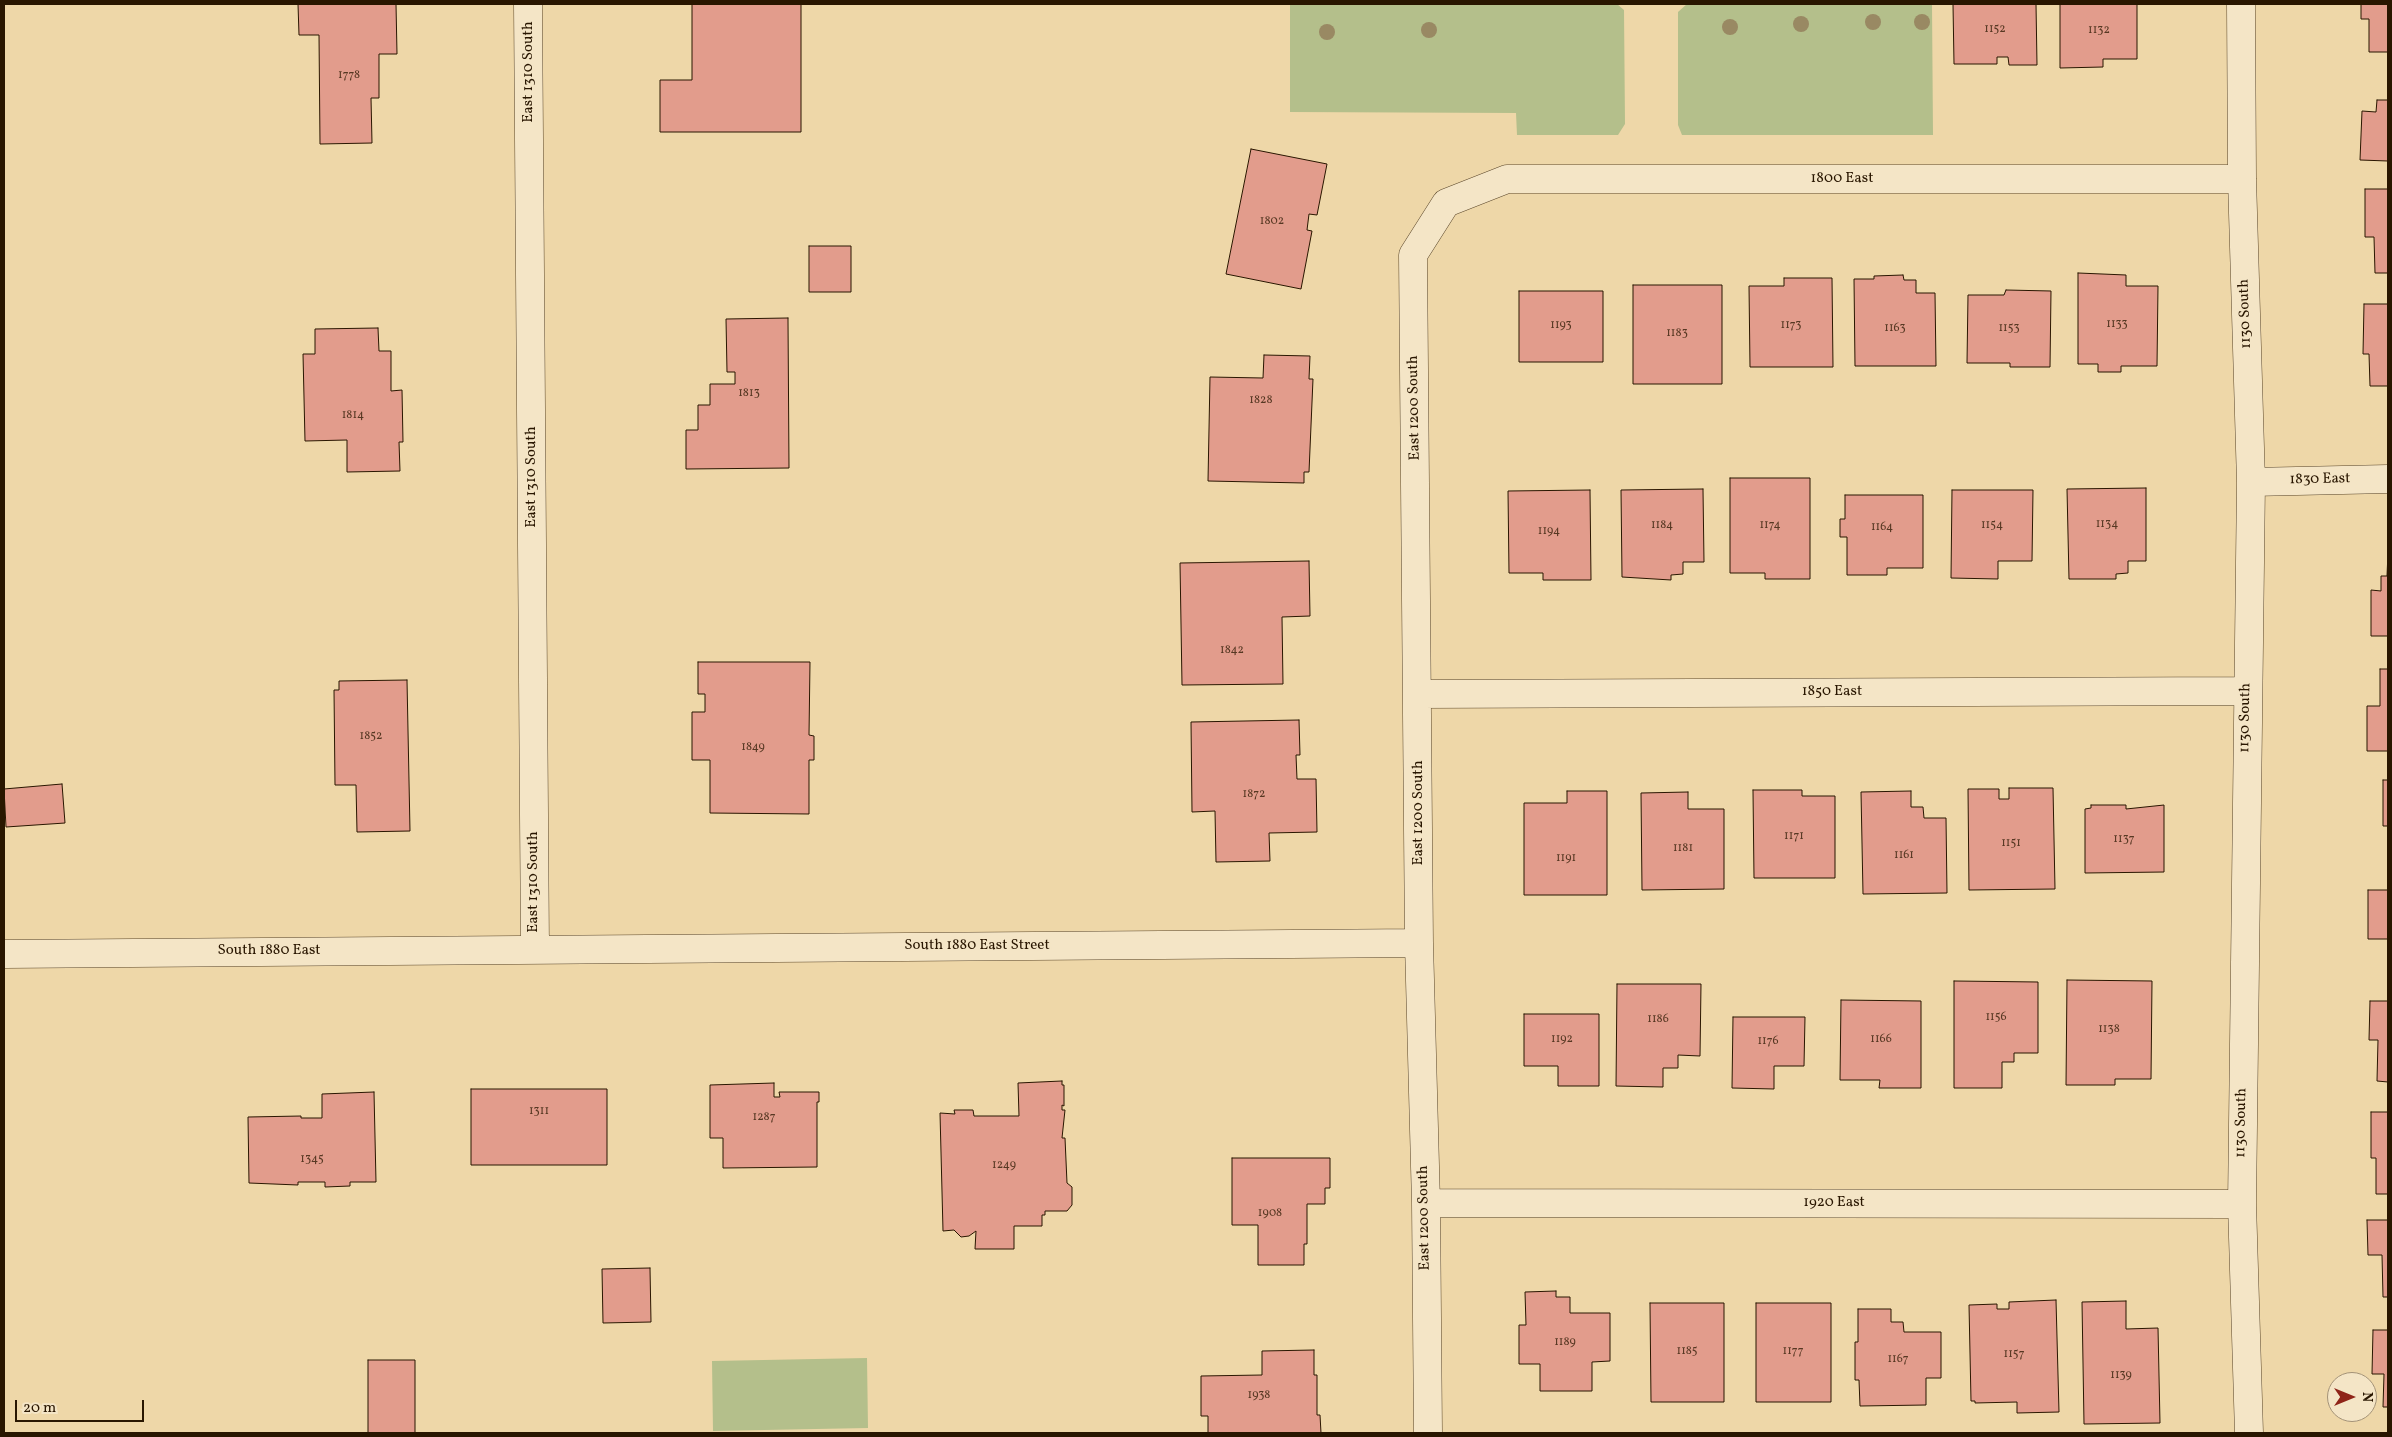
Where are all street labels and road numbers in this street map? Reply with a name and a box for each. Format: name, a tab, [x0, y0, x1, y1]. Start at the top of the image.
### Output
street label: East 1310 South	[520, 21, 538, 123]
street label: 1800 East	[1811, 170, 1873, 188]
street label: 1130 South	[2236, 279, 2256, 349]
street label: East 1200 South	[1405, 355, 1425, 461]
street label: East 1310 South	[523, 426, 541, 528]
street label: 1830 East	[2289, 470, 2351, 490]
street label: 1850 East	[1802, 683, 1862, 701]
street label: 1130 South	[2236, 683, 2256, 753]
street label: East 1200 South	[1410, 760, 1428, 866]
street label: East 1310 South	[525, 831, 543, 933]
street label: South 1880 East Street	[904, 937, 1050, 955]
street label: South 1880 East	[217, 942, 321, 960]
street label: 1130 South	[2232, 1088, 2252, 1158]
street label: East 1200 South	[1415, 1165, 1435, 1271]
street label: 1920 East	[1803, 1194, 1865, 1212]

